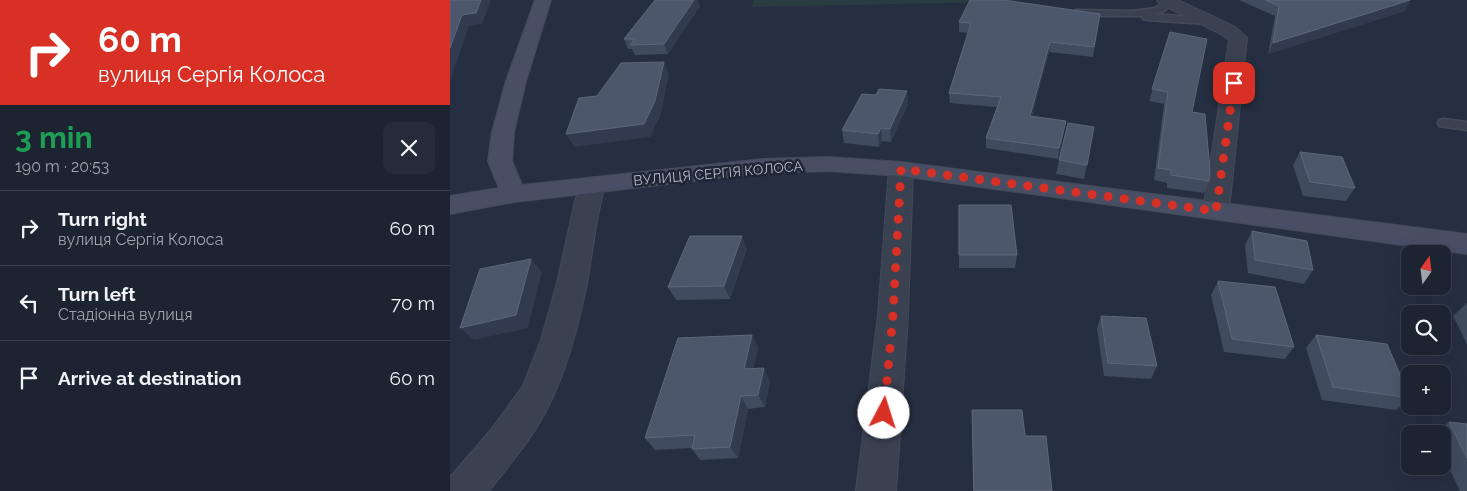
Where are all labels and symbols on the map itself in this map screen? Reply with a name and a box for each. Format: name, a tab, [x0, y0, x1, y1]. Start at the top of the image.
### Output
pin	[1213, 62, 1255, 104]
street label: ВУЛИЦЯ СЕРГІЯ КОЛОСА	[633, 158, 804, 188]
north arrow	[1401, 245, 1451, 295]
position arrow	[857, 386, 909, 438]

